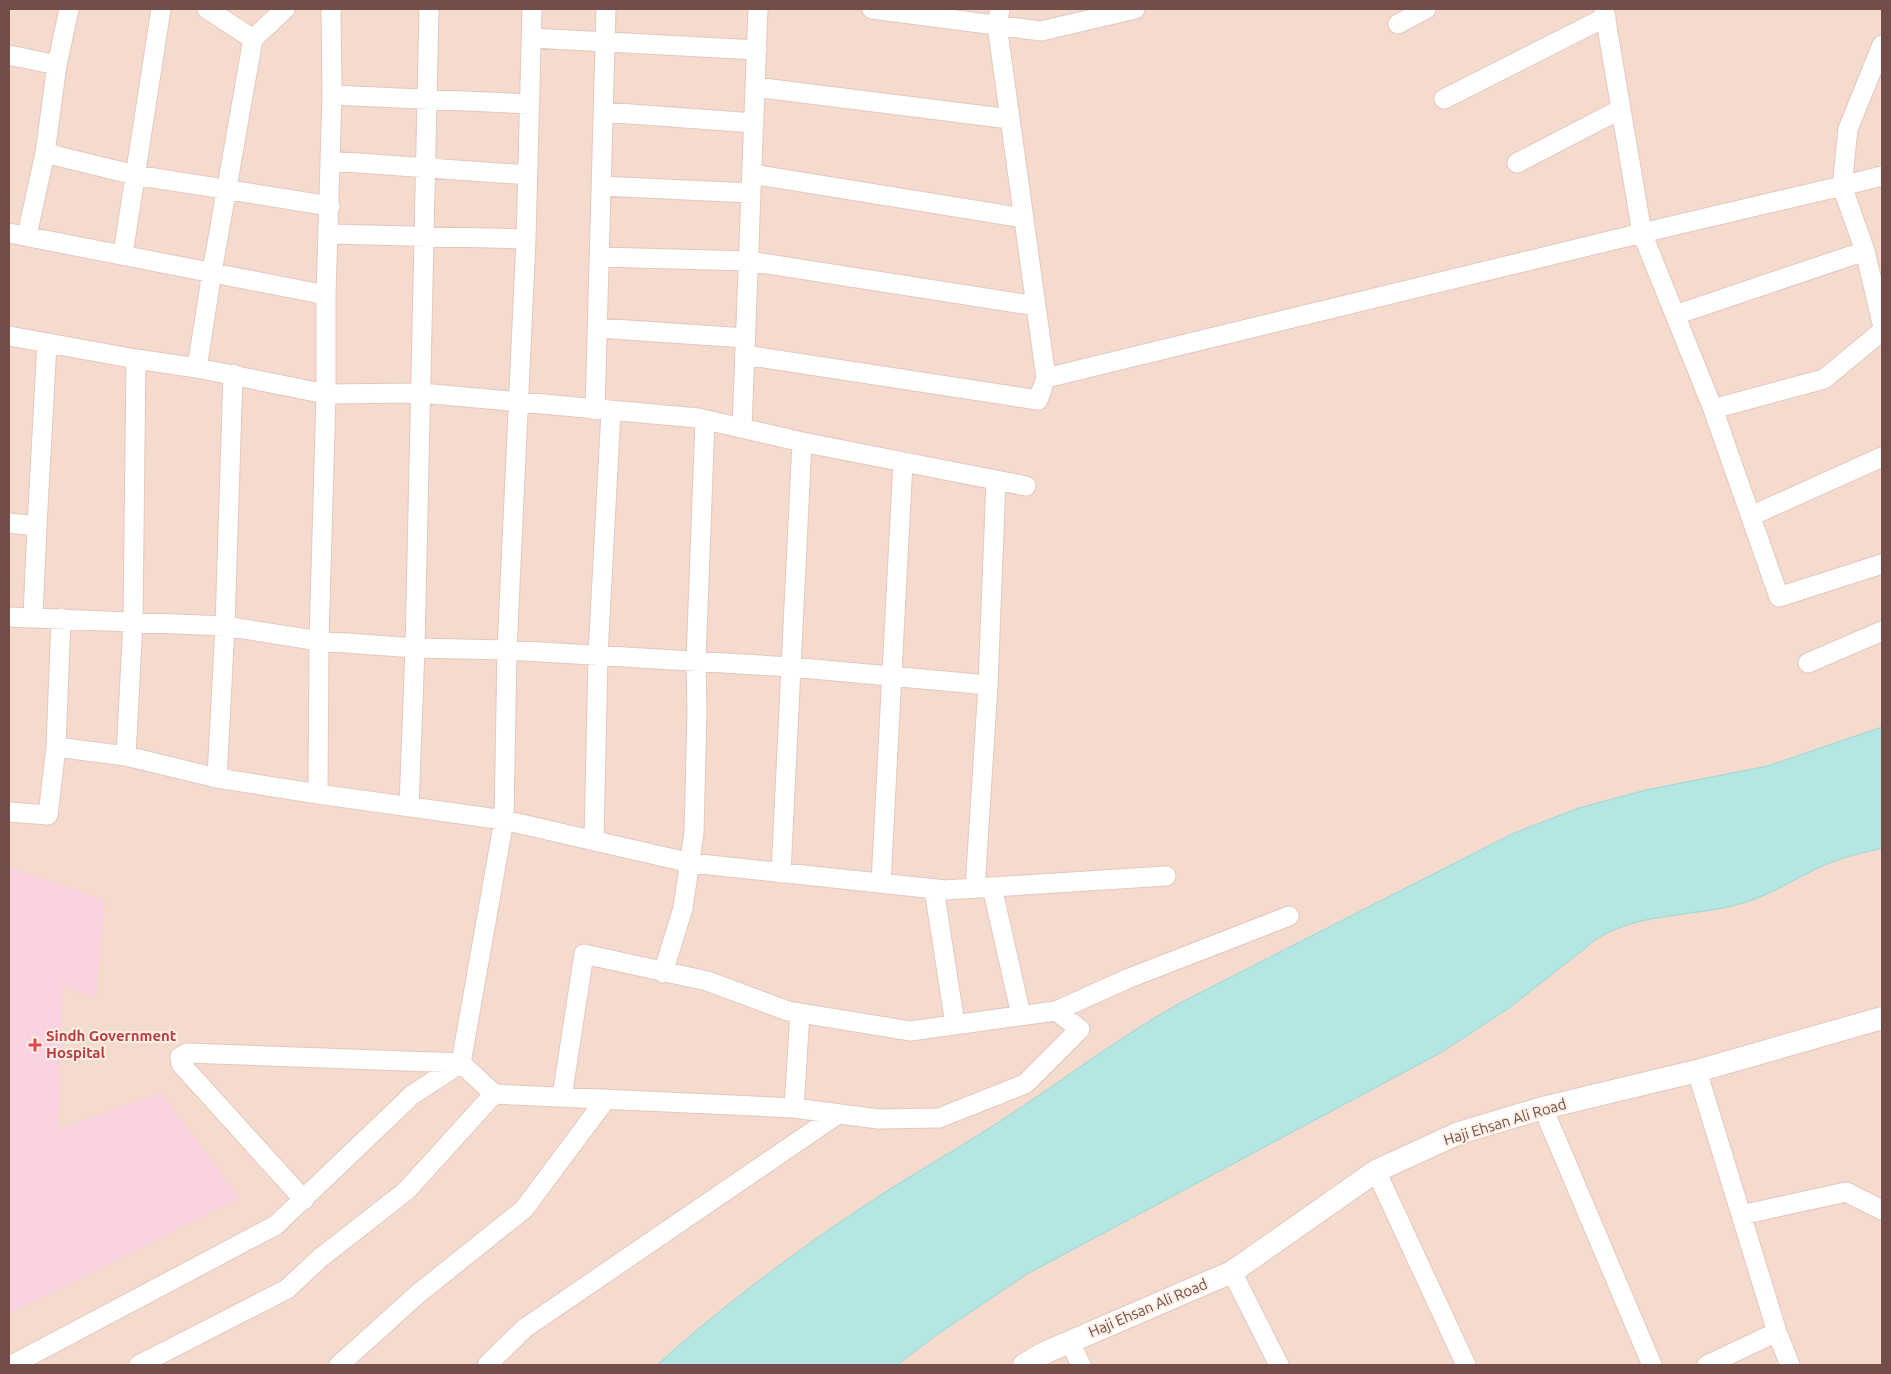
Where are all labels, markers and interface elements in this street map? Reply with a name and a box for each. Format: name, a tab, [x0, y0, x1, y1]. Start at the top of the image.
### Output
place label: Sindh Government Hospital	[46, 1027, 177, 1061]
marker: Sindh Government Hospital	[28, 1038, 42, 1052]
street label: Haji Ehsan Ali Road	[1441, 1095, 1568, 1148]
street label: Haji Ehsan Ali Road	[1086, 1275, 1210, 1340]

